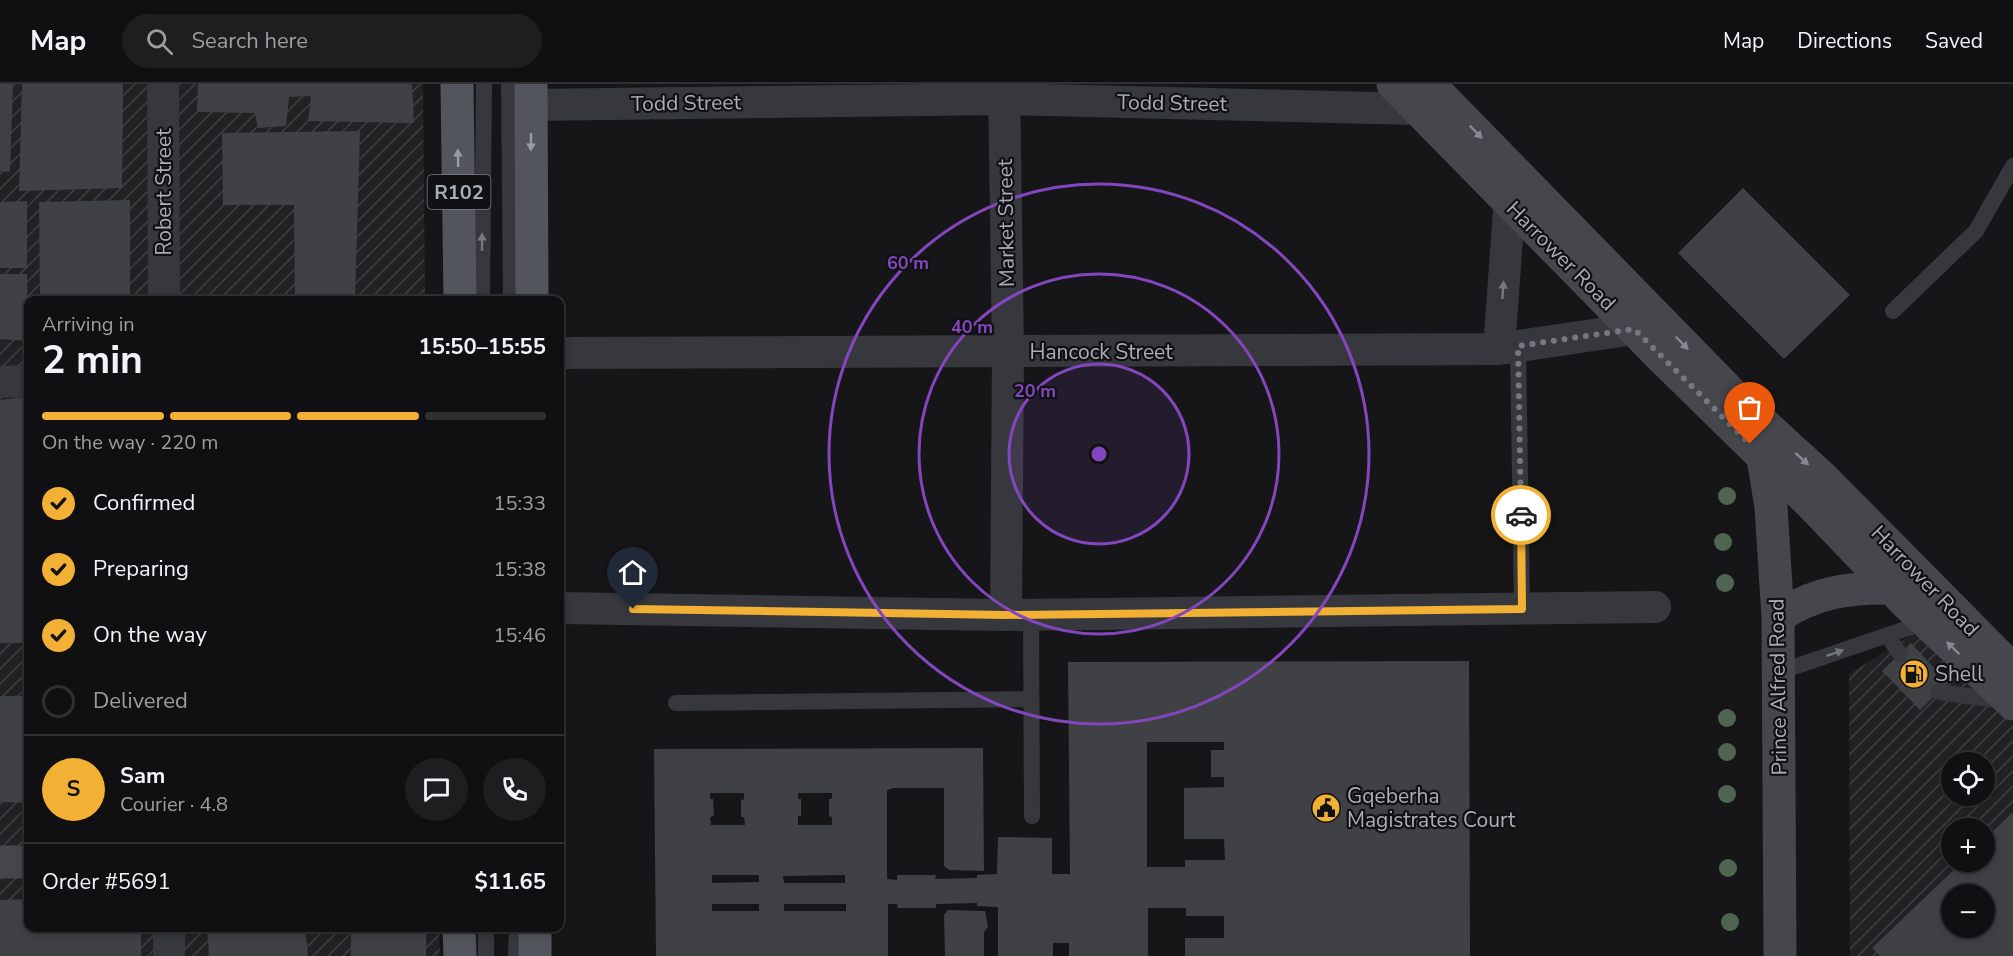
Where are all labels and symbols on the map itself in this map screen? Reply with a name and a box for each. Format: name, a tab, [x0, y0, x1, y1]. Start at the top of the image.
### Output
street label: Todd Street	[631, 88, 742, 118]
street label: Todd Street	[1117, 88, 1228, 118]
one-way arrow	[1468, 124, 1482, 138]
street label: Robert Street	[150, 128, 178, 256]
one-way arrow	[526, 133, 536, 152]
one-way arrow	[453, 148, 463, 167]
street label: Market Street	[991, 158, 1021, 287]
road number: R102	[428, 175, 490, 209]
street label: Harrower Road	[1500, 195, 1622, 317]
one-way arrow	[477, 232, 487, 251]
text: 60 m	[887, 251, 929, 275]
one-way arrow	[1499, 281, 1508, 300]
text: 40 m	[951, 315, 993, 339]
one-way arrow	[1675, 336, 1689, 350]
street label: Hancock Street	[1029, 338, 1173, 366]
text: 20 m	[1014, 379, 1056, 403]
pin	[1724, 382, 1775, 444]
centre of rings	[1089, 444, 1109, 464]
one-way arrow	[1794, 452, 1809, 466]
courier	[1491, 485, 1551, 545]
street label: Harrower Road	[1865, 519, 1985, 643]
pin	[607, 547, 658, 609]
street label: Prince Alfred Road	[1762, 598, 1794, 776]
one-way arrow	[1945, 641, 1960, 655]
one-way arrow	[1826, 648, 1844, 658]
fuel station icon: Shell	[1898, 658, 1930, 690]
place label: Shell	[1935, 660, 1984, 688]
place label: Gqeberha Magistrates Court	[1347, 782, 1516, 834]
public building icon: Gqeberha Magistrates Court	[1310, 792, 1342, 824]

